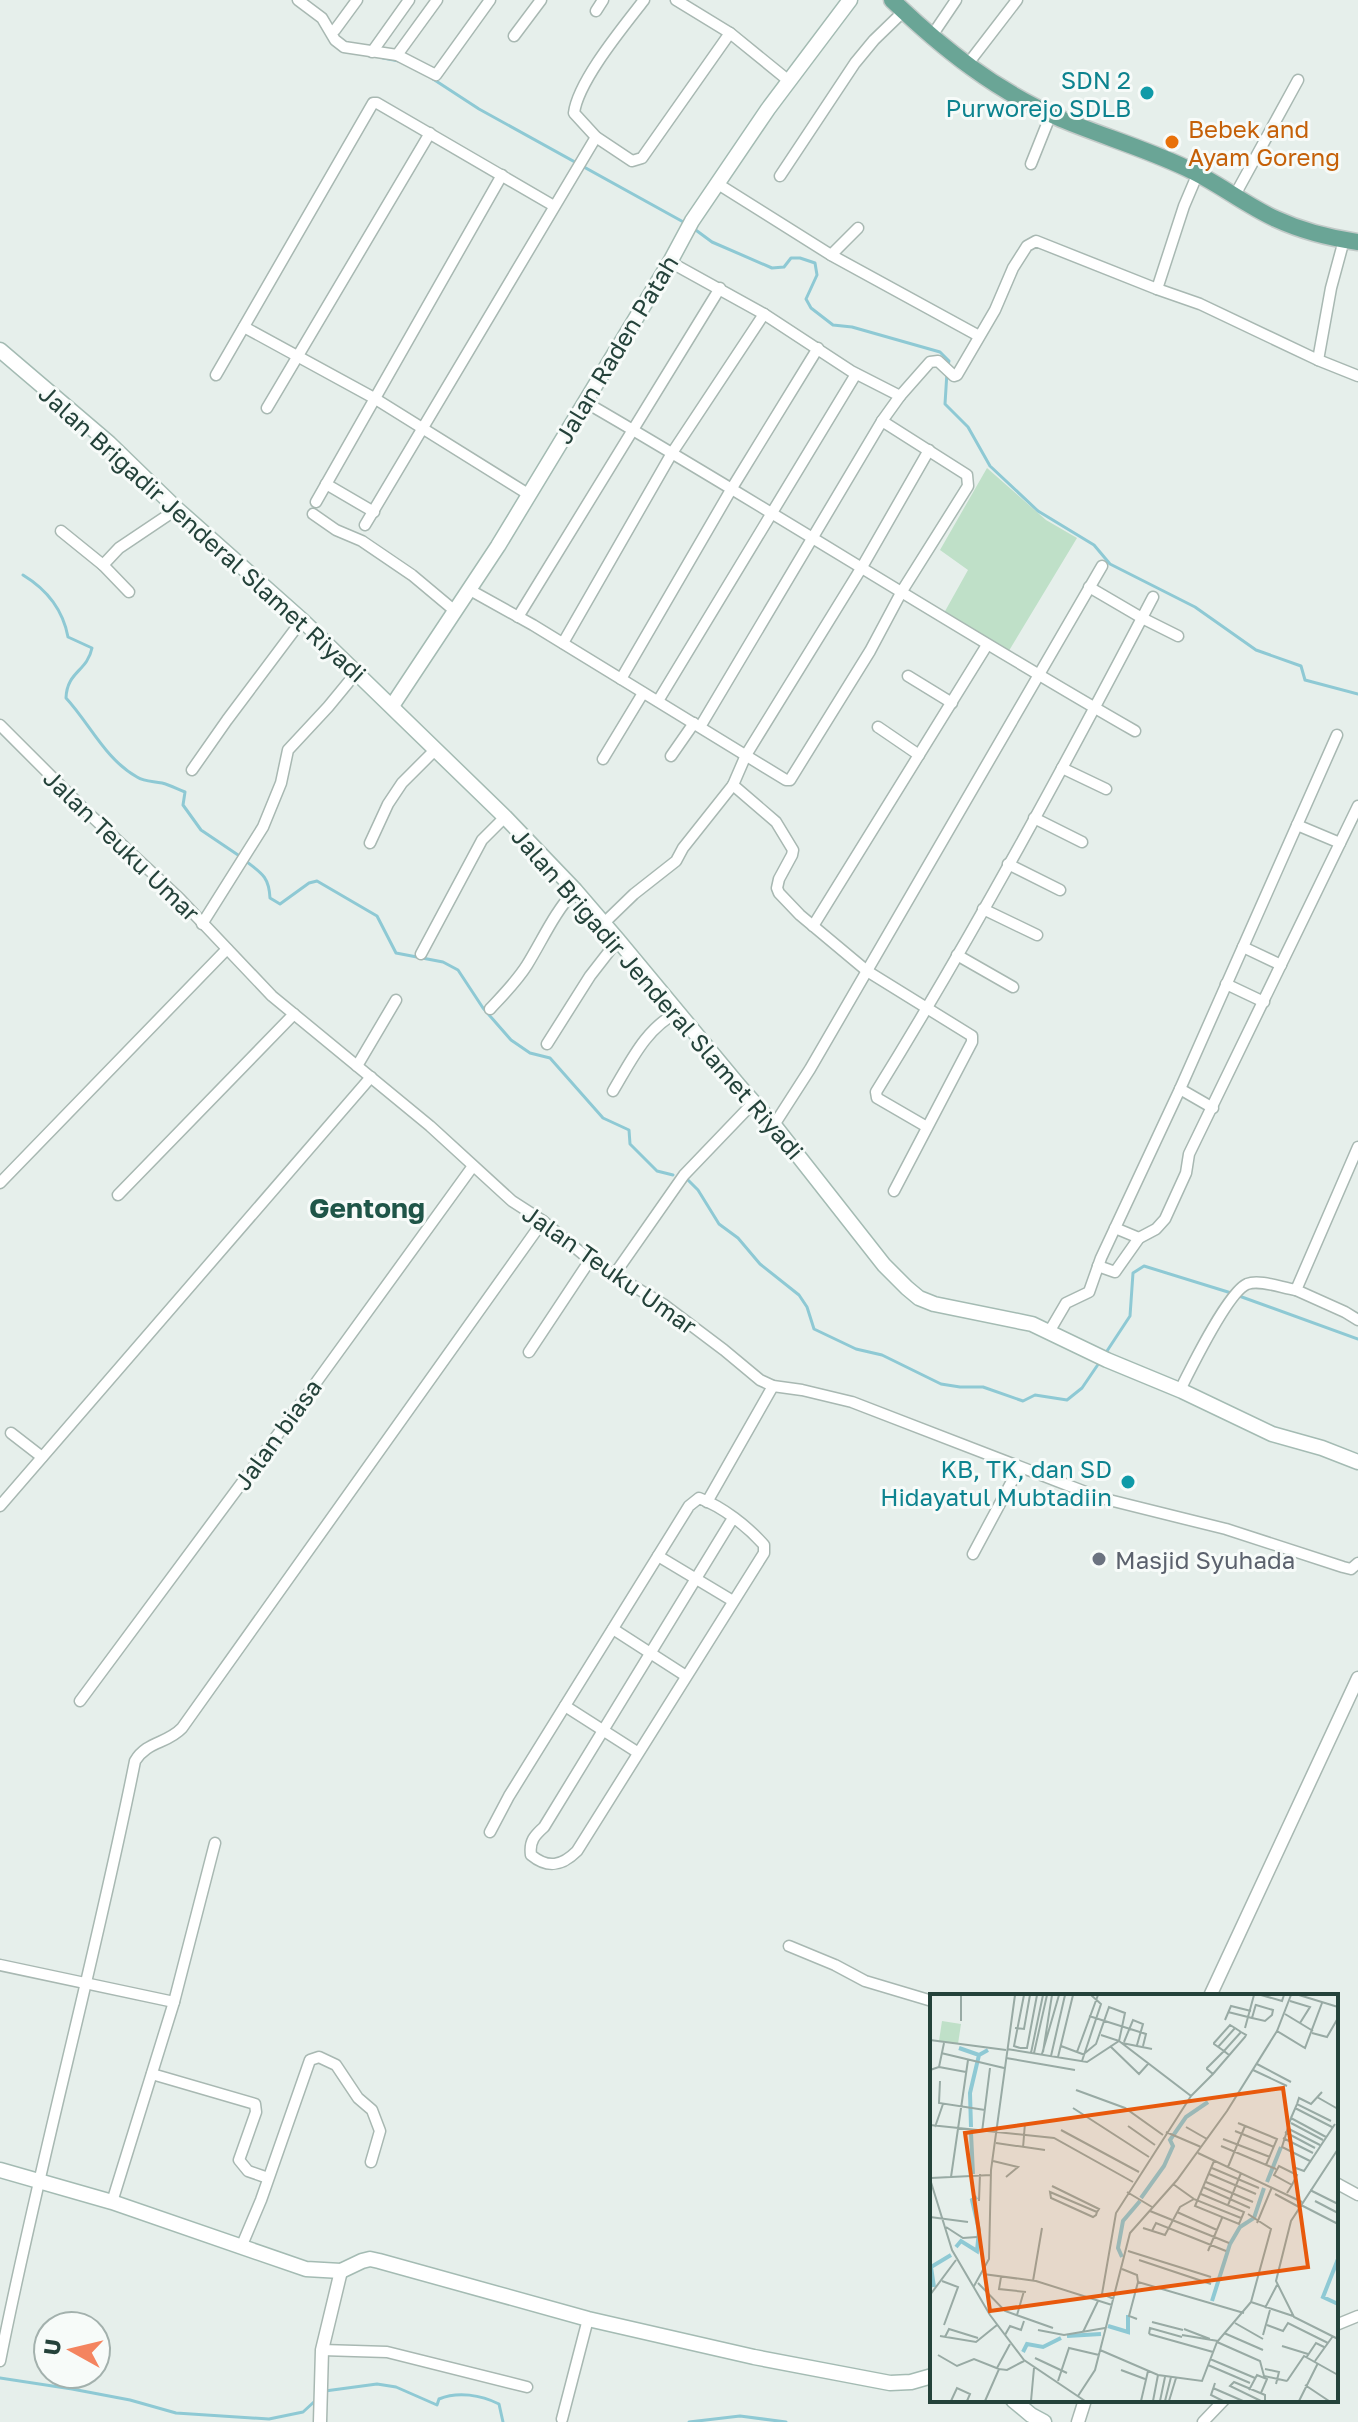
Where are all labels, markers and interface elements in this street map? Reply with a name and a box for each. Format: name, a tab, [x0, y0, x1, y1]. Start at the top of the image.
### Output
place label: SDN 2 Purworejo SDLB	[946, 65, 1131, 122]
marker: SDN 2 Purworejo SDLB	[1138, 84, 1156, 102]
place label: Bebek and Ayam Goreng	[1188, 114, 1340, 171]
marker: Bebek and Ayam Goreng	[1163, 133, 1181, 151]
street label: Jalan Raden Patah	[548, 250, 684, 448]
street label: Jalan Brigadir Jenderal Slamet Riyadi	[33, 378, 373, 688]
street label: Jalan Teuku Umar	[38, 763, 206, 927]
street label: Jalan Brigadir Jenderal Slamet Riyadi	[506, 821, 810, 1165]
district label: Gentong	[309, 1191, 425, 1224]
street label: Jalan Teuku Umar	[517, 1198, 703, 1340]
street label: Jalan biasa	[227, 1373, 327, 1495]
place label: KB, TK, dan SD Hidayatul Mubtadiin	[880, 1454, 1112, 1511]
marker: KB, TK, dan SD Hidayatul Mubtadiin	[1119, 1473, 1137, 1491]
place label: Masjid Syuhada	[1115, 1545, 1295, 1574]
marker: Masjid Syuhada	[1090, 1550, 1108, 1568]
inset map	[930, 1994, 1338, 2402]
north arrow	[32, 2310, 112, 2390]
text: U	[37, 2337, 66, 2357]

